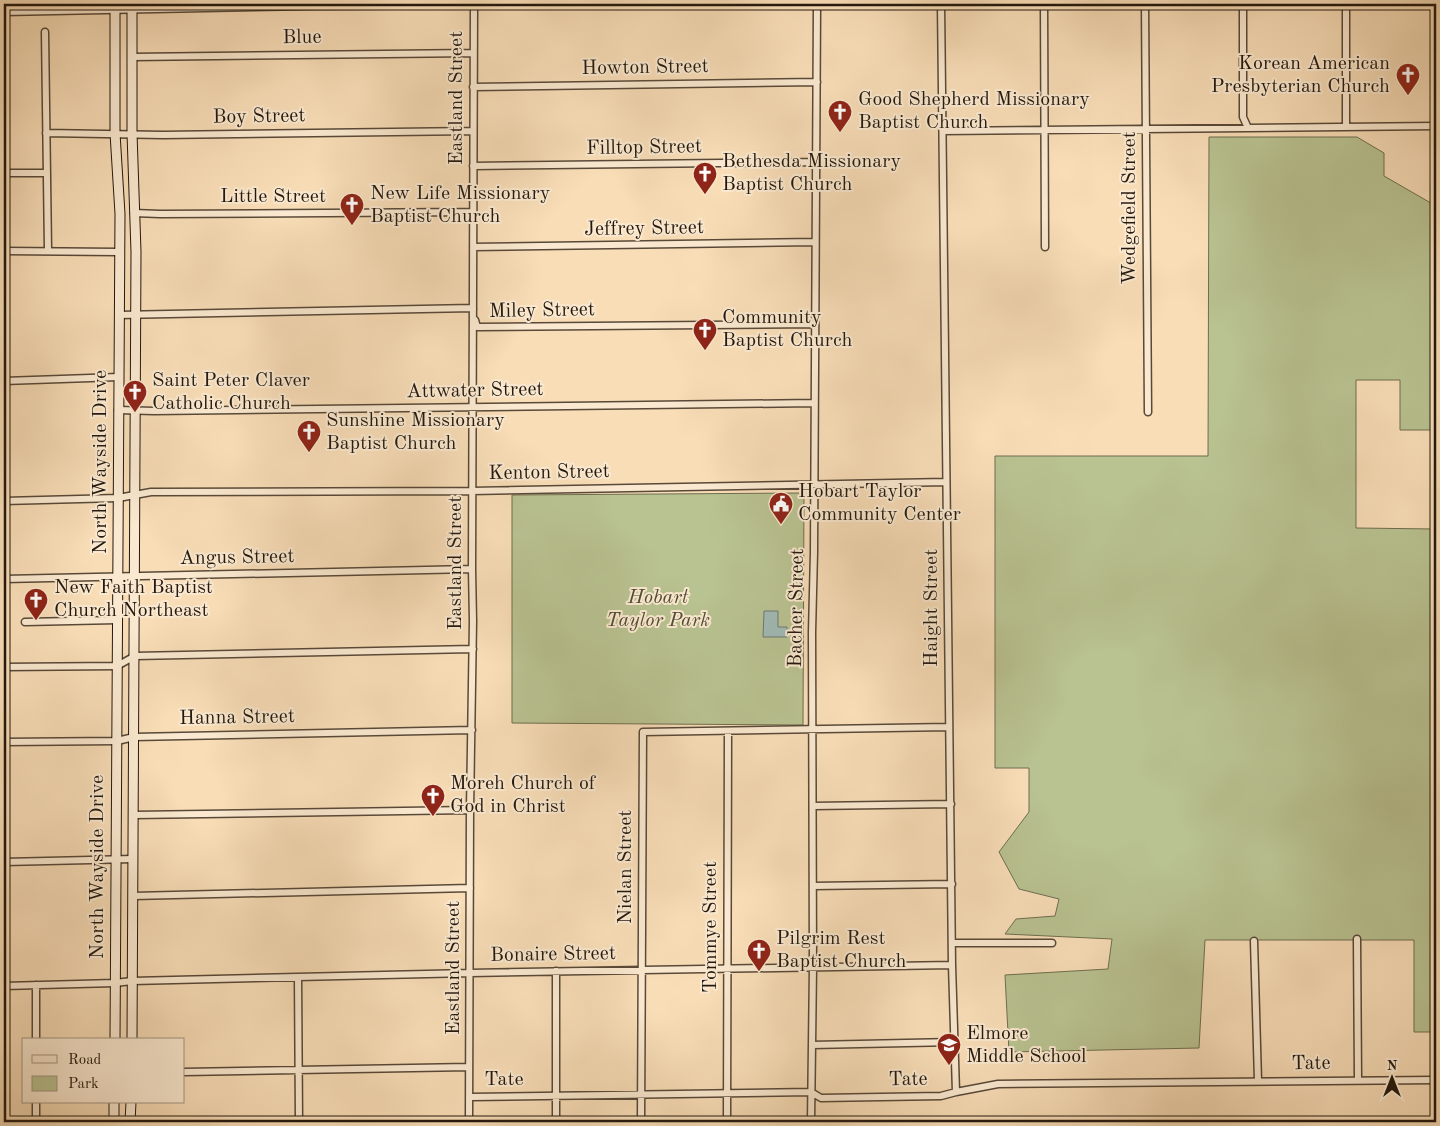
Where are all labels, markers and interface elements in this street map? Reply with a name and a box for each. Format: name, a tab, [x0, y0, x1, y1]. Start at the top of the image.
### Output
street label: Blue	[282, 28, 322, 48]
street label: Eastland Street	[447, 31, 467, 165]
place label: Korean American Presbyterian Church	[1211, 54, 1390, 97]
street label: Howton Street	[581, 57, 709, 79]
church icon: Korean American Presbyterian Church	[1395, 62, 1421, 96]
place label: Good Shepherd Missionary Baptist Church	[858, 90, 1090, 133]
church icon: Good Shepherd Missionary Baptist Church	[827, 99, 853, 133]
street label: Boy Street	[212, 106, 306, 128]
street label: Wedgefield Street	[1120, 131, 1140, 285]
street label: Filltop Street	[586, 137, 702, 159]
place label: Bethesda Missionary Baptist Church	[722, 152, 901, 195]
church icon: Bethesda Missionary Baptist Church	[692, 161, 718, 195]
place label: New Life Missionary Baptist Church	[370, 184, 551, 227]
street label: Little Street	[220, 187, 326, 207]
church icon: New Life Missionary Baptist Church	[339, 192, 365, 226]
street label: Jeffrey Street	[584, 218, 704, 240]
street label: Miley Street	[489, 300, 595, 322]
place label: Community Baptist Church	[722, 308, 853, 351]
church icon: Community Baptist Church	[692, 317, 718, 351]
street label: North Wayside Drive	[91, 370, 111, 554]
place label: Saint Peter Claver Catholic Church	[152, 371, 310, 414]
church icon: Saint Peter Claver Catholic Church	[122, 379, 148, 413]
street label: Attwater Street	[406, 380, 544, 402]
place label: Sunshine Missionary Baptist Church	[326, 411, 505, 454]
church icon: Sunshine Missionary Baptist Church	[296, 419, 322, 453]
street label: Kenton Street	[488, 462, 610, 484]
place label: Hobart Taylor Community Center	[798, 482, 961, 525]
public building icon: Hobart Taylor Community Center	[768, 491, 794, 525]
street label: Eastland Street	[446, 496, 466, 630]
street label: Angus Street	[179, 547, 295, 569]
street label: Bacher Street	[786, 548, 808, 668]
street label: Haight Street	[922, 549, 942, 667]
place label: New Faith Baptist Church Northeast	[54, 578, 213, 621]
church icon: New Faith Baptist Church Northeast	[23, 587, 49, 621]
park label: Hobart Taylor Park	[606, 588, 710, 631]
street label: Hanna Street	[179, 707, 295, 729]
place label: Moreh Church of God in Christ	[450, 774, 597, 817]
street label: North Wayside Drive	[88, 775, 108, 959]
church icon: Moreh Church of God in Christ	[420, 783, 446, 817]
street label: Nielan Street	[616, 810, 636, 924]
street label: Tommye Street	[701, 861, 721, 993]
street label: Eastland Street	[444, 901, 464, 1035]
place label: Pilgrim Rest Baptist Church	[776, 929, 907, 972]
church icon: Pilgrim Rest Baptist Church	[746, 938, 772, 972]
street label: Bonaire Street	[490, 944, 616, 966]
place label: Elmore Middle School	[966, 1024, 1086, 1067]
school or university icon: Elmore Middle School	[936, 1032, 962, 1066]
legend	[22, 1038, 185, 1104]
text: Road	[68, 1053, 102, 1068]
street label: Tate	[1291, 1054, 1331, 1074]
north arrow	[1368, 1054, 1418, 1104]
text: N	[1387, 1059, 1398, 1073]
street label: Tate	[484, 1070, 524, 1090]
street label: Tate	[888, 1070, 928, 1090]
text: Park	[68, 1077, 99, 1092]

